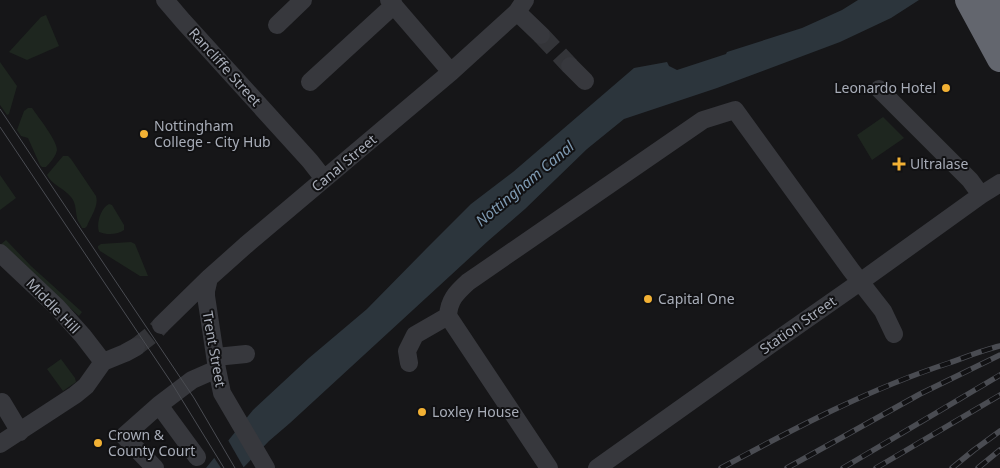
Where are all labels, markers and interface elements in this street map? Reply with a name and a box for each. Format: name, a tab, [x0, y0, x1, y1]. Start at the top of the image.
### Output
street label: Rancliffe Street	[185, 23, 266, 110]
place label: Leonardo Hotel	[834, 78, 936, 97]
marker: Leonardo Hotel	[940, 82, 952, 94]
place label: Nottingham College - City Hub	[154, 116, 271, 151]
marker: Nottingham College - City Hub	[138, 128, 150, 140]
street label: Canal Street	[307, 130, 380, 195]
water label: Nottingham Canal	[471, 135, 579, 230]
place label: Ultralase	[910, 154, 968, 173]
marker: Ultralase	[892, 157, 906, 171]
street label: Middle Hill	[22, 274, 84, 337]
place label: Capital One	[658, 289, 735, 308]
street label: Station Street	[756, 291, 840, 358]
marker: Capital One	[642, 293, 654, 305]
street label: Trent Street	[198, 309, 231, 388]
place label: Loxley House	[432, 402, 519, 421]
marker: Loxley House	[416, 406, 428, 418]
place label: Crown & County Court	[108, 425, 195, 460]
marker: Crown & County Court	[92, 437, 104, 449]

